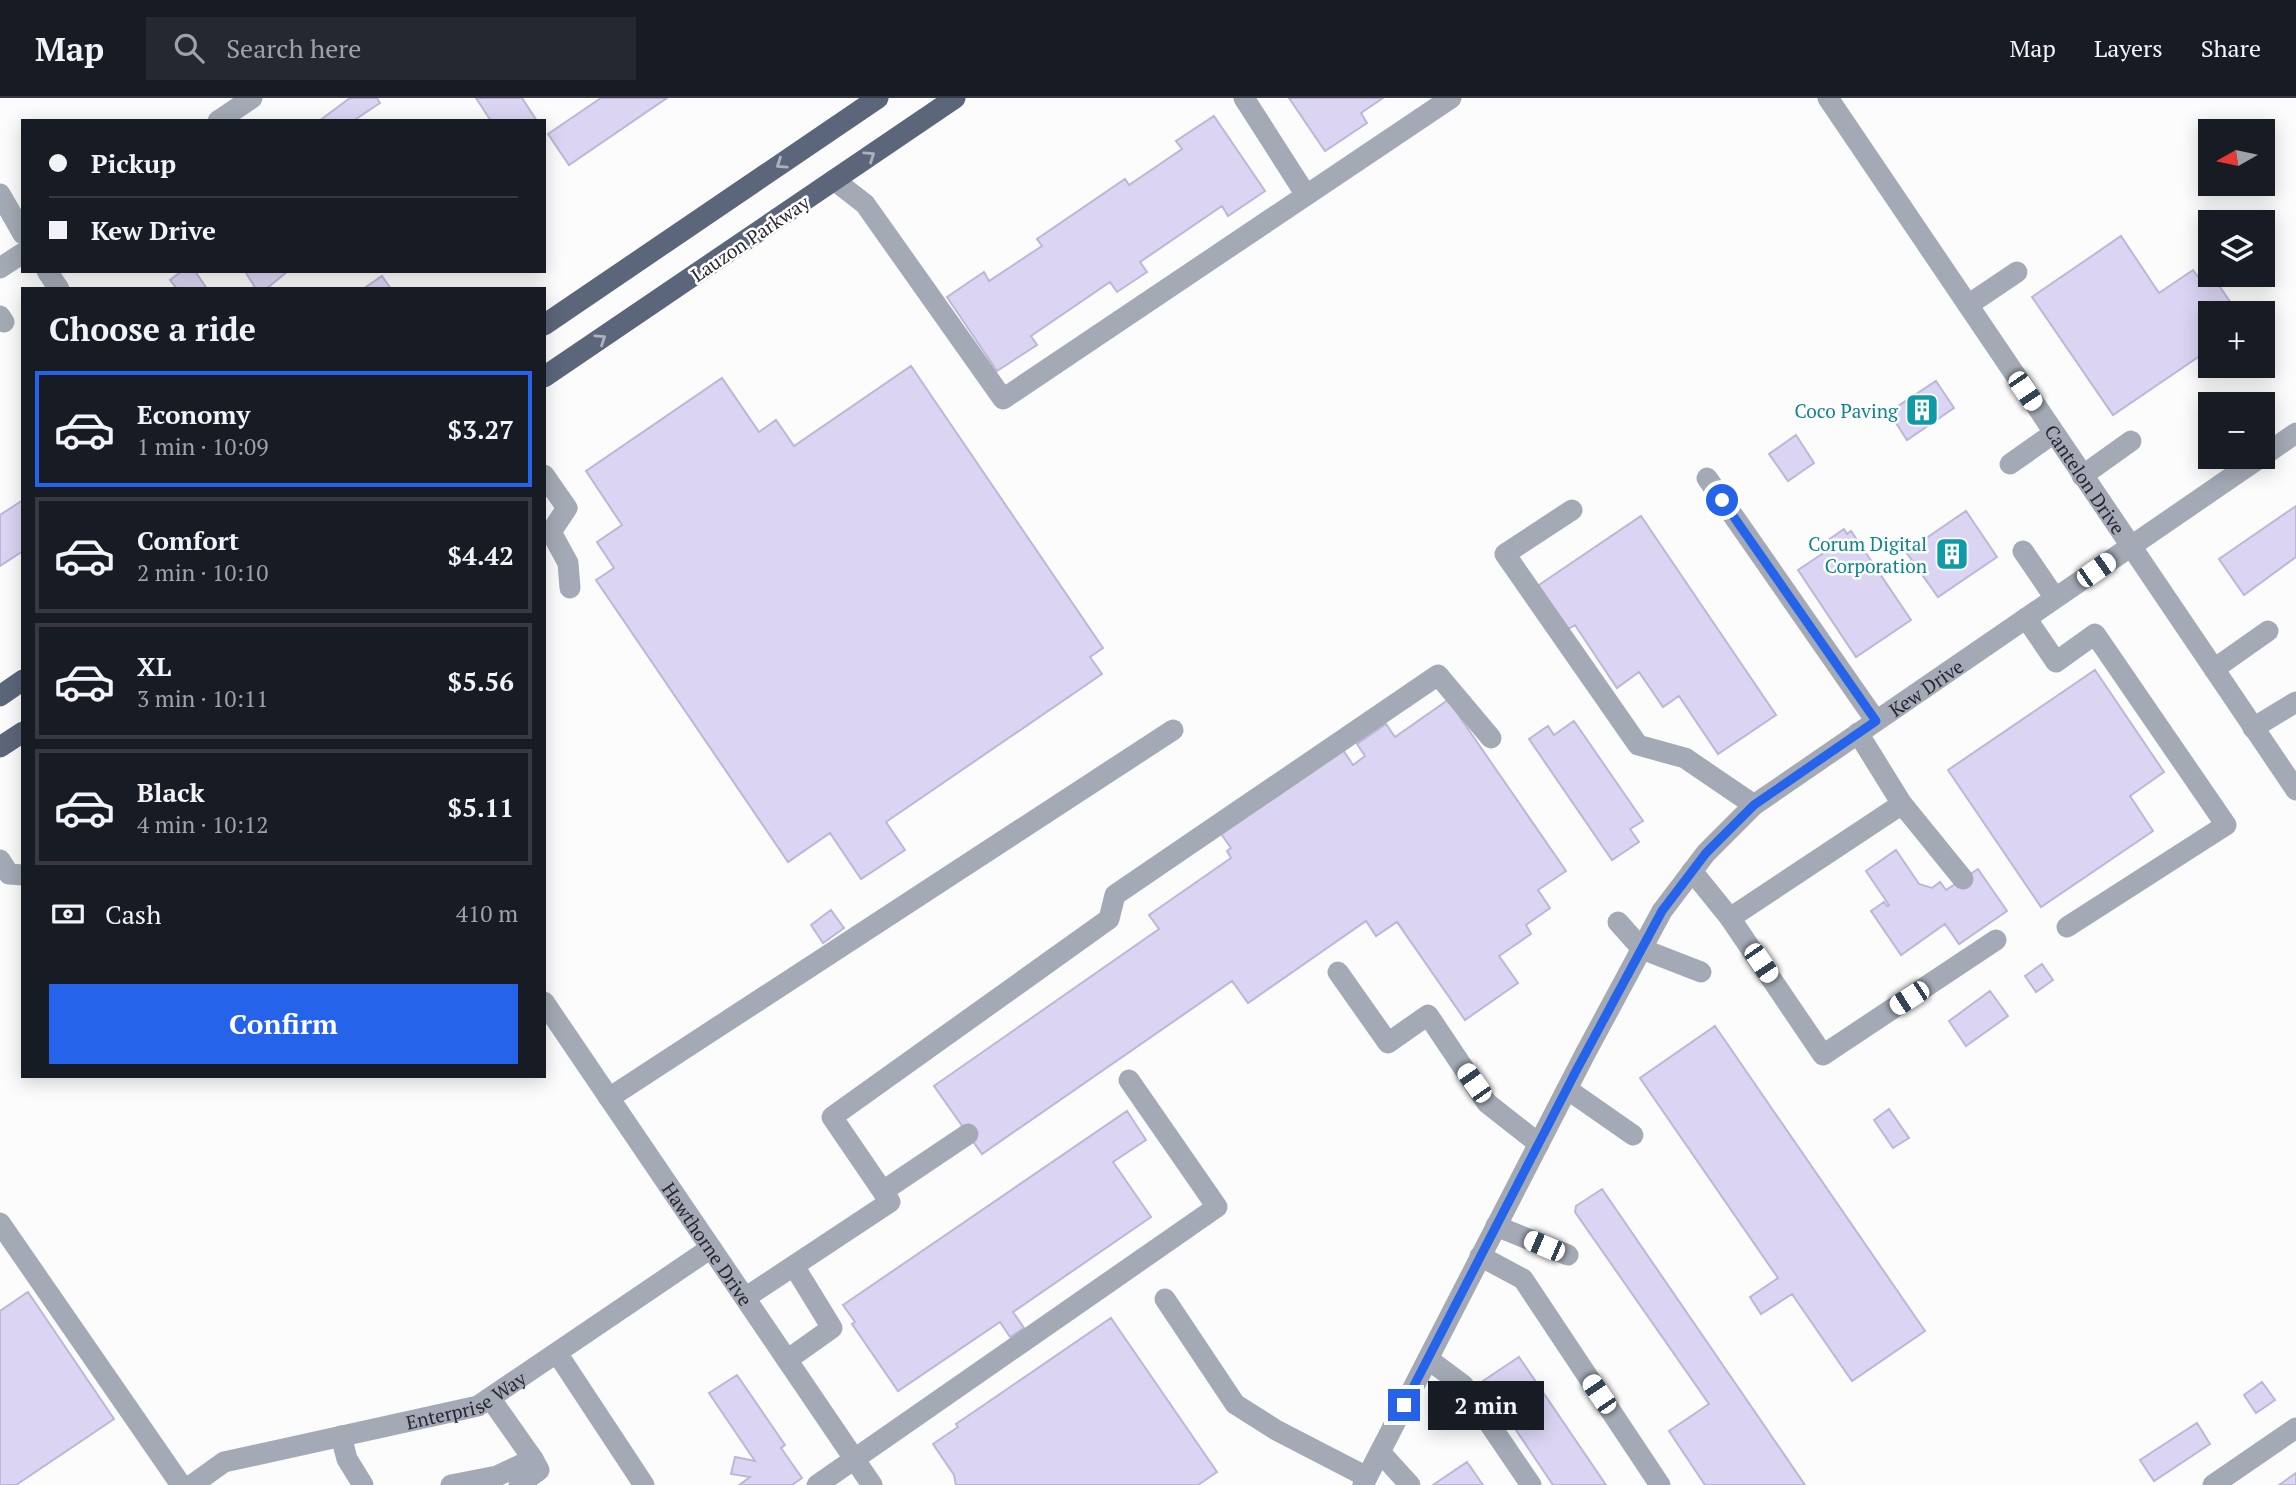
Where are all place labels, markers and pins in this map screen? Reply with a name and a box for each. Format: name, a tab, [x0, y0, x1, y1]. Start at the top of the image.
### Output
building icon: Coco Paving	[1903, 391, 1941, 429]
place label: Coco Paving	[1795, 398, 1899, 423]
place label: Corum Digital Corporation	[1808, 531, 1927, 578]
building icon: Corum Digital Corporation	[1933, 535, 1971, 573]

